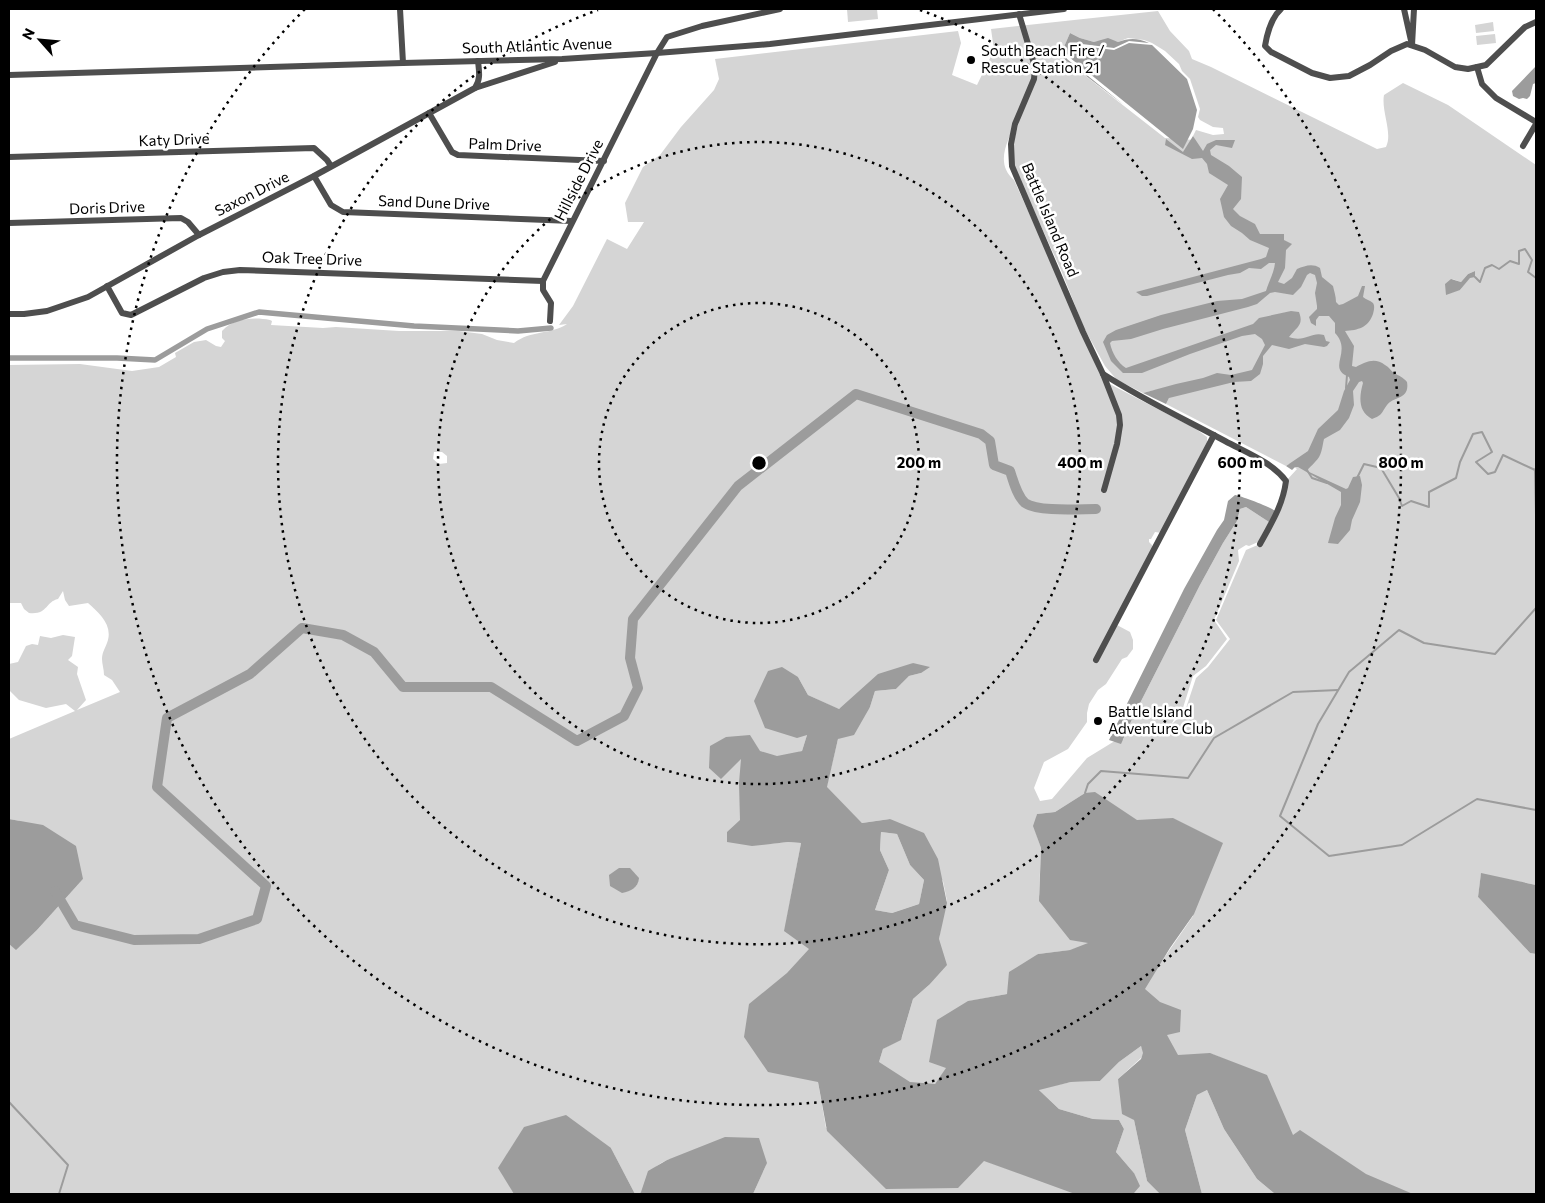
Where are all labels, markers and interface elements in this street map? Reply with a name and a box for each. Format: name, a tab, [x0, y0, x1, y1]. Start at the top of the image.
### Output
north arrow	[15, 15, 65, 65]
text: N	[18, 25, 38, 42]
street label: South Atlantic Avenue	[462, 33, 612, 57]
place label: South Beach Fire / Rescue Station 21	[981, 41, 1105, 76]
marker: South Beach Fire / Rescue Station 21	[965, 54, 977, 66]
street label: Katy Drive	[138, 129, 210, 149]
street label: Palm Drive	[468, 134, 542, 154]
street label: Hillside Drive	[550, 136, 606, 223]
street label: Battle Island Road	[1019, 160, 1083, 279]
street label: Saxon Drive	[211, 167, 292, 220]
street label: Sand Dune Drive	[378, 191, 490, 213]
street label: Doris Drive	[69, 197, 145, 217]
street label: Oak Tree Drive	[262, 247, 362, 269]
text: 200 m	[897, 453, 941, 471]
text: 400 m	[1057, 453, 1103, 471]
text: 600 m	[1217, 453, 1263, 471]
text: 800 m	[1378, 453, 1424, 471]
centre of rings	[750, 454, 768, 472]
place label: Battle Island Adventure Club	[1108, 702, 1213, 737]
marker: Battle Island Adventure Club	[1092, 715, 1104, 727]

